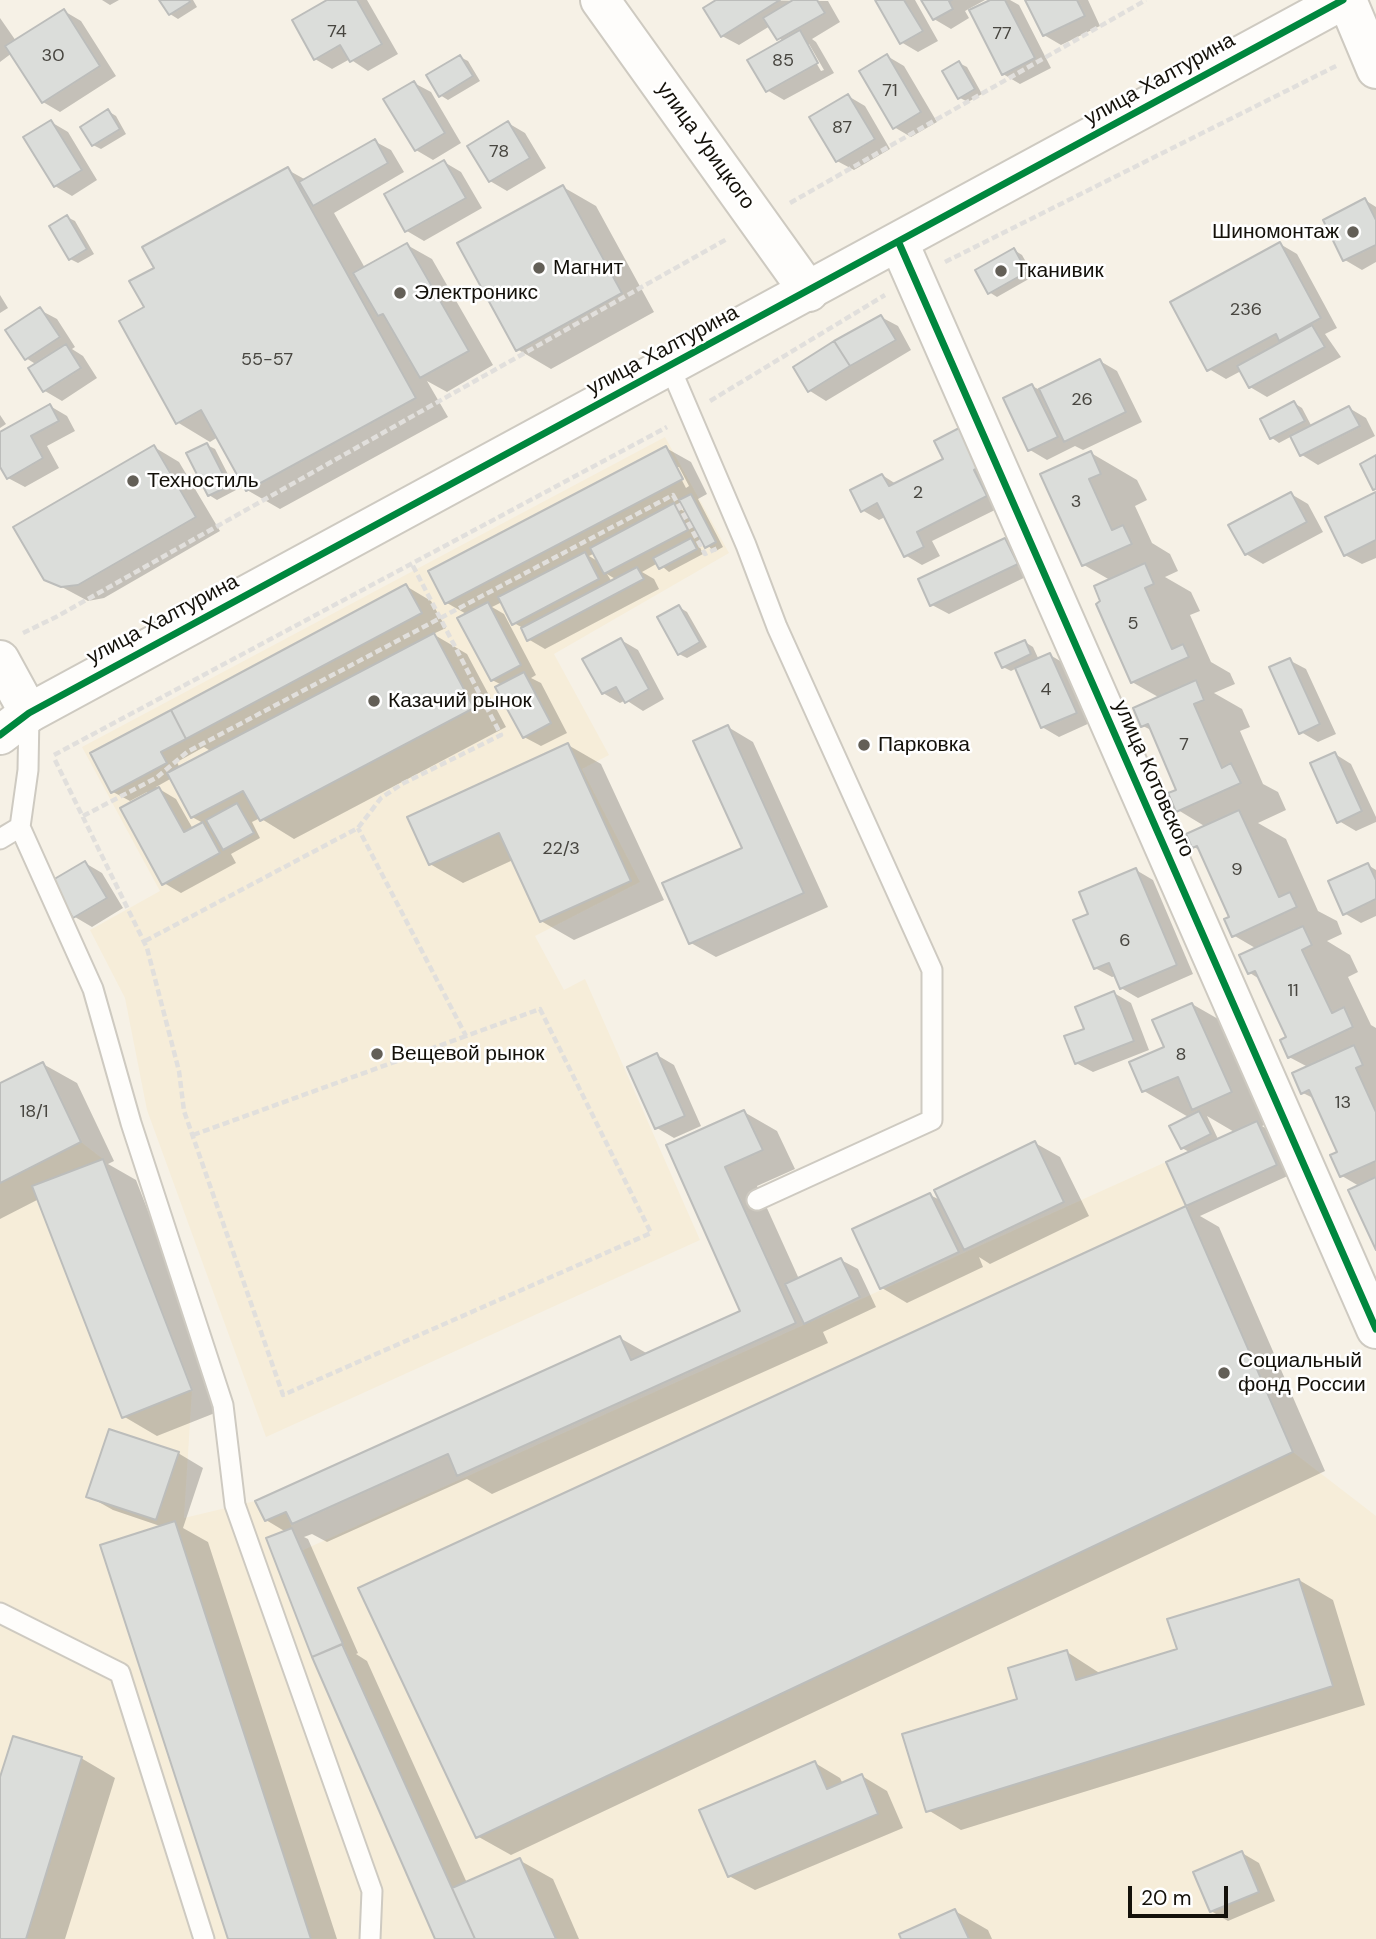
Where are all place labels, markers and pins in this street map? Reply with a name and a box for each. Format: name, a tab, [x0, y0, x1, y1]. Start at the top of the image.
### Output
place label: Шиномонтаж	[1212, 219, 1339, 245]
marker: Шиномонтаж	[1345, 224, 1361, 240]
place label: Магнит	[553, 255, 623, 281]
place label: Тканивик	[1015, 258, 1104, 284]
marker: Магнит	[531, 260, 547, 276]
marker: Тканивик	[993, 263, 1009, 279]
place label: Электроникс	[414, 280, 538, 306]
marker: Электроникс	[392, 285, 408, 301]
place label: Техностиль	[147, 468, 259, 494]
marker: Техностиль	[125, 473, 141, 489]
place label: Казачий рынок	[388, 688, 532, 714]
marker: Казачий рынок	[366, 693, 382, 709]
place label: Парковка	[878, 732, 970, 758]
marker: Парковка	[856, 737, 872, 753]
place label: Вещевой рынок	[391, 1041, 545, 1067]
marker: Вещевой рынок	[369, 1046, 385, 1062]
place label: Социальный фонд России	[1238, 1348, 1366, 1398]
marker: Социальный фонд России	[1216, 1365, 1232, 1381]

